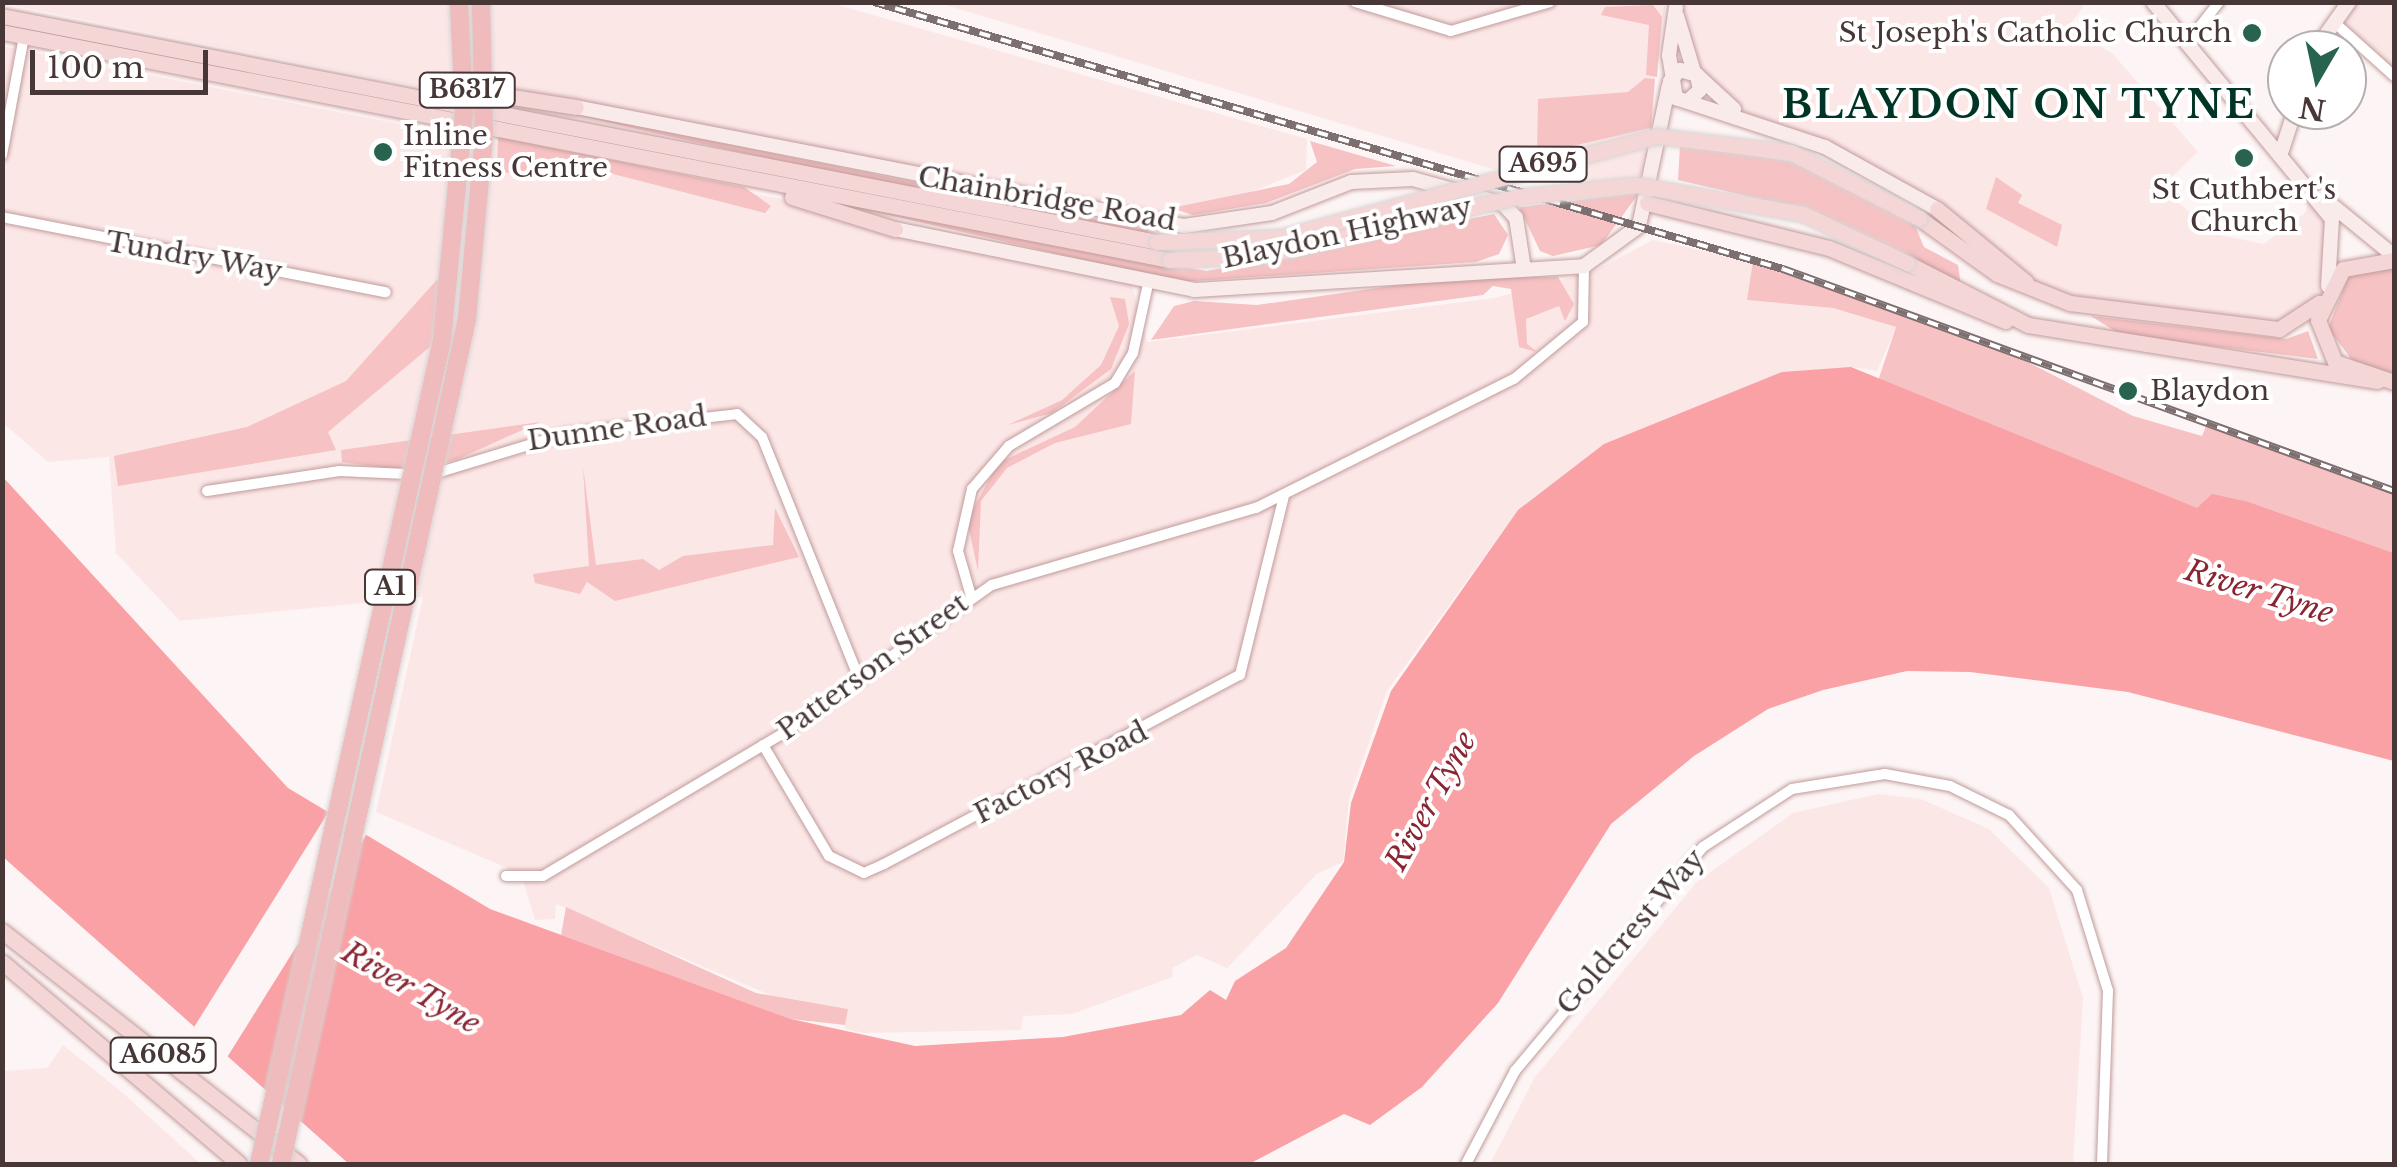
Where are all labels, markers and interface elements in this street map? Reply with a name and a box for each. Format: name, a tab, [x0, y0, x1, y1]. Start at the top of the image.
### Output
place label: St Joseph's Catholic Church	[1838, 16, 2232, 50]
marker: St Joseph's Catholic Church	[2241, 22, 2263, 44]
scale bar	[35, 30, 212, 92]
north arrow	[2267, 30, 2367, 130]
text: 100 m	[47, 49, 144, 86]
road number: B6317	[417, 70, 517, 110]
district label: BLAYDON ON TYNE	[1781, 82, 2257, 128]
text: N	[2297, 89, 2328, 127]
place label: Inline Fitness Centre	[403, 119, 608, 185]
marker: Inline Fitness Centre	[372, 141, 394, 163]
road number: A695	[1498, 144, 1588, 184]
marker: St Cuthbert's Church	[2233, 147, 2255, 169]
street label: Chainbridge Road	[915, 160, 1179, 238]
place label: St Cuthbert's Church	[2152, 173, 2336, 239]
street label: Blaydon Highway	[1219, 190, 1475, 276]
street label: Tundry Way	[102, 225, 286, 289]
place label: Blaydon	[2150, 374, 2269, 408]
marker: Blaydon	[2115, 378, 2141, 404]
street label: Dunne Road	[525, 400, 709, 458]
water label: River Tyne	[2180, 552, 2338, 632]
road number: A1	[362, 567, 418, 607]
street label: Patterson Street	[771, 587, 975, 747]
street label: Factory Road	[968, 715, 1154, 831]
water label: River Tyne	[1378, 725, 1484, 877]
street label: Goldcrest Way	[1550, 842, 1712, 1022]
water label: River Tyne	[335, 934, 487, 1042]
road number: A6085	[108, 1035, 218, 1075]

